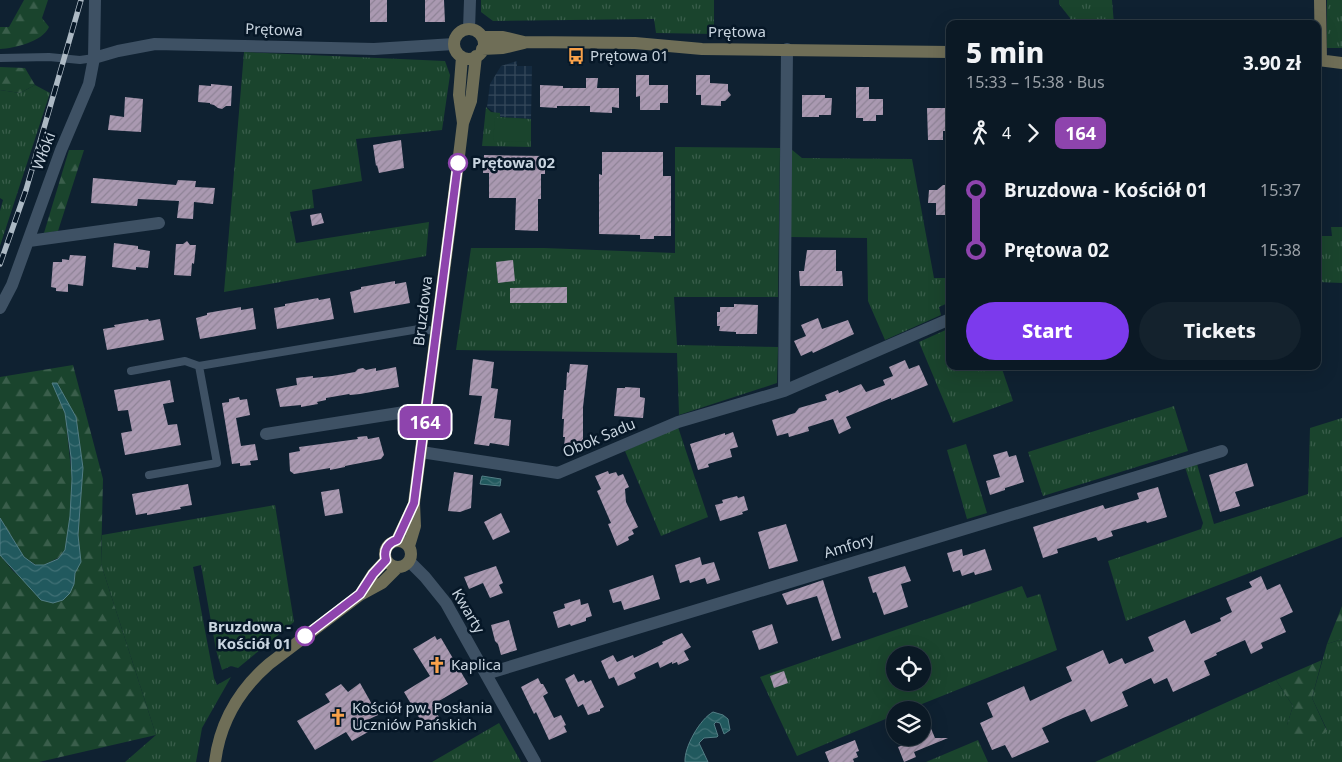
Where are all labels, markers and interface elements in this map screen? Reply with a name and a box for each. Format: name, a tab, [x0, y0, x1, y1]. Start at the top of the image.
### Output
street label: Prętowa	[245, 18, 303, 40]
street label: Prętowa	[708, 21, 766, 41]
text: 5 min	[966, 33, 1044, 71]
place label: Prętowa 01	[590, 45, 669, 65]
bus stop icon: Prętowa 01	[566, 46, 586, 66]
text: 3.90 zł	[1243, 50, 1301, 76]
text: 15:33 – 15:38 · Bus	[966, 71, 1105, 93]
icon: walk	[966, 119, 994, 147]
icon: forward	[1019, 119, 1047, 147]
text: 164	[1065, 121, 1096, 145]
text: 4	[1002, 122, 1011, 144]
street label: Włóki	[27, 129, 59, 172]
place label: Prętowa 02	[472, 152, 555, 172]
marker: Prętowa 02	[448, 153, 468, 173]
text: Bruzdowa - Kościół 01	[1004, 177, 1208, 203]
text: 15:37	[1260, 179, 1301, 201]
text: Prętowa 02	[1004, 237, 1109, 263]
text: 15:38	[1260, 239, 1301, 261]
street label: Bruzdowa	[408, 275, 436, 347]
button: Start	[966, 302, 1129, 360]
button: Tickets	[1139, 302, 1301, 360]
line badge: 164	[396, 406, 454, 438]
text: 164	[410, 410, 440, 434]
street label: Obok Sadu	[559, 413, 638, 461]
street label: Amfory	[821, 528, 877, 562]
street label: Kwarty	[448, 584, 490, 637]
place label: Bruzdowa - Kościół 01	[208, 616, 291, 653]
marker: Bruzdowa - Kościół 01	[295, 626, 315, 646]
map controls	[886, 646, 931, 746]
button: locate	[886, 646, 931, 691]
place label: Kaplica	[451, 654, 501, 674]
church icon: Kaplica	[427, 655, 447, 675]
place label: Kościół pw. Posłania Uczniów Pańskich	[352, 697, 493, 734]
button: layers	[886, 701, 931, 746]
church icon: Kościół pw. Posłania Uczniów Pańskich	[328, 707, 348, 727]

